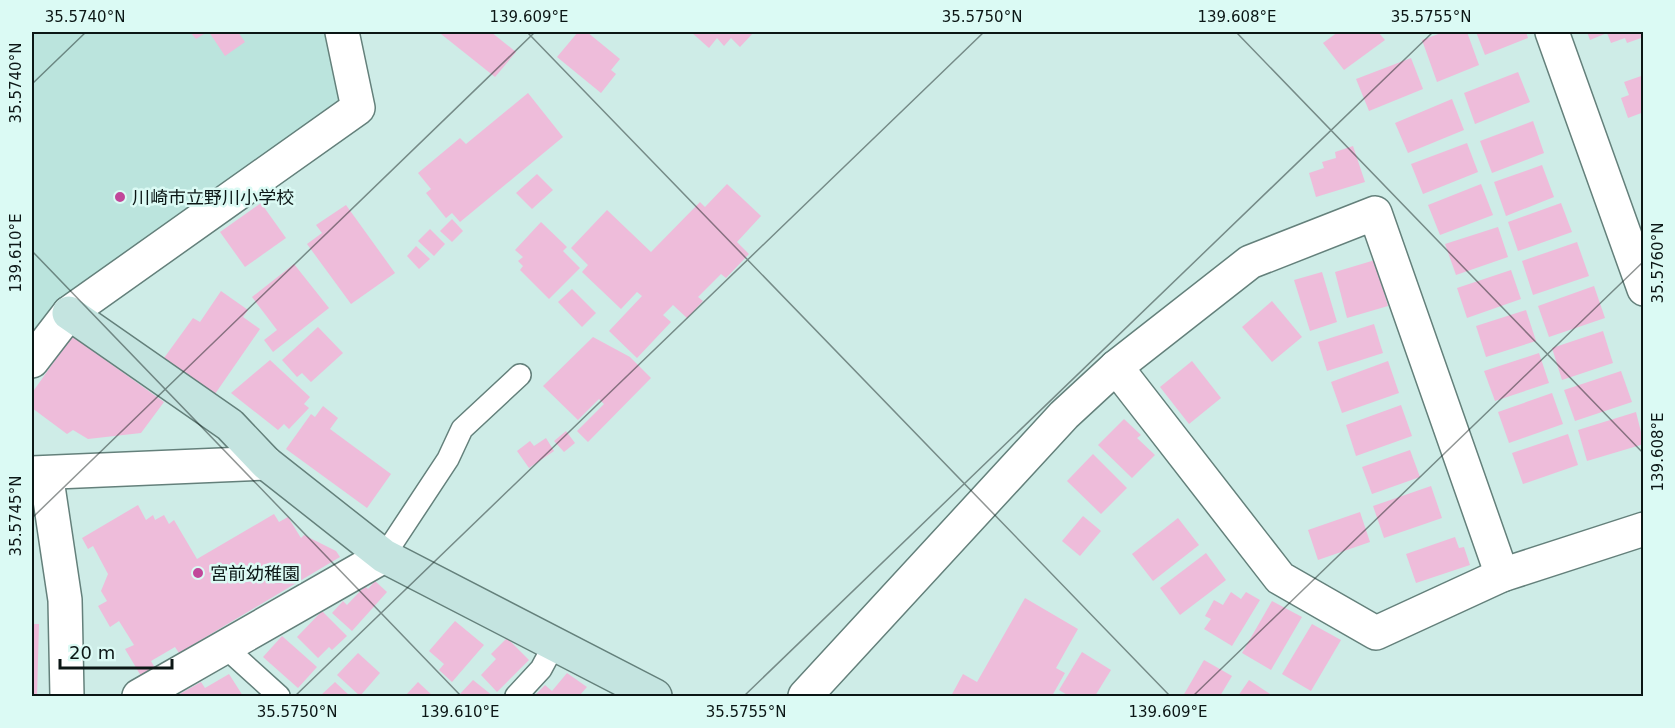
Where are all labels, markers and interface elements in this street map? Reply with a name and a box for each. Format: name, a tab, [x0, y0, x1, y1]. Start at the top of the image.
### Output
text: 35.5740°N	[45, 8, 125, 26]
text: 139.609°E	[489, 8, 569, 26]
text: 35.5750°N	[942, 8, 1022, 26]
text: 139.608°E	[1197, 8, 1277, 26]
text: 35.5755°N	[1391, 8, 1471, 26]
text: 35.5740°N	[7, 43, 25, 123]
place label: 川崎市立野川小学校	[132, 187, 294, 208]
marker: 川崎市立野川小学校	[113, 190, 127, 204]
text: 139.610°E	[7, 213, 25, 293]
text: 35.5760°N	[1649, 223, 1667, 303]
text: 139.608°E	[1649, 412, 1667, 492]
text: 35.5745°N	[7, 476, 25, 556]
place label: 宮前幼稚園	[210, 563, 300, 584]
marker: 宮前幼稚園	[191, 566, 205, 580]
scale bar	[60, 632, 172, 670]
text: 20 m	[69, 642, 115, 663]
text: 35.5750°N	[257, 703, 337, 721]
text: 139.610°E	[420, 703, 500, 721]
text: 35.5755°N	[706, 703, 786, 721]
text: 139.609°E	[1128, 703, 1208, 721]

